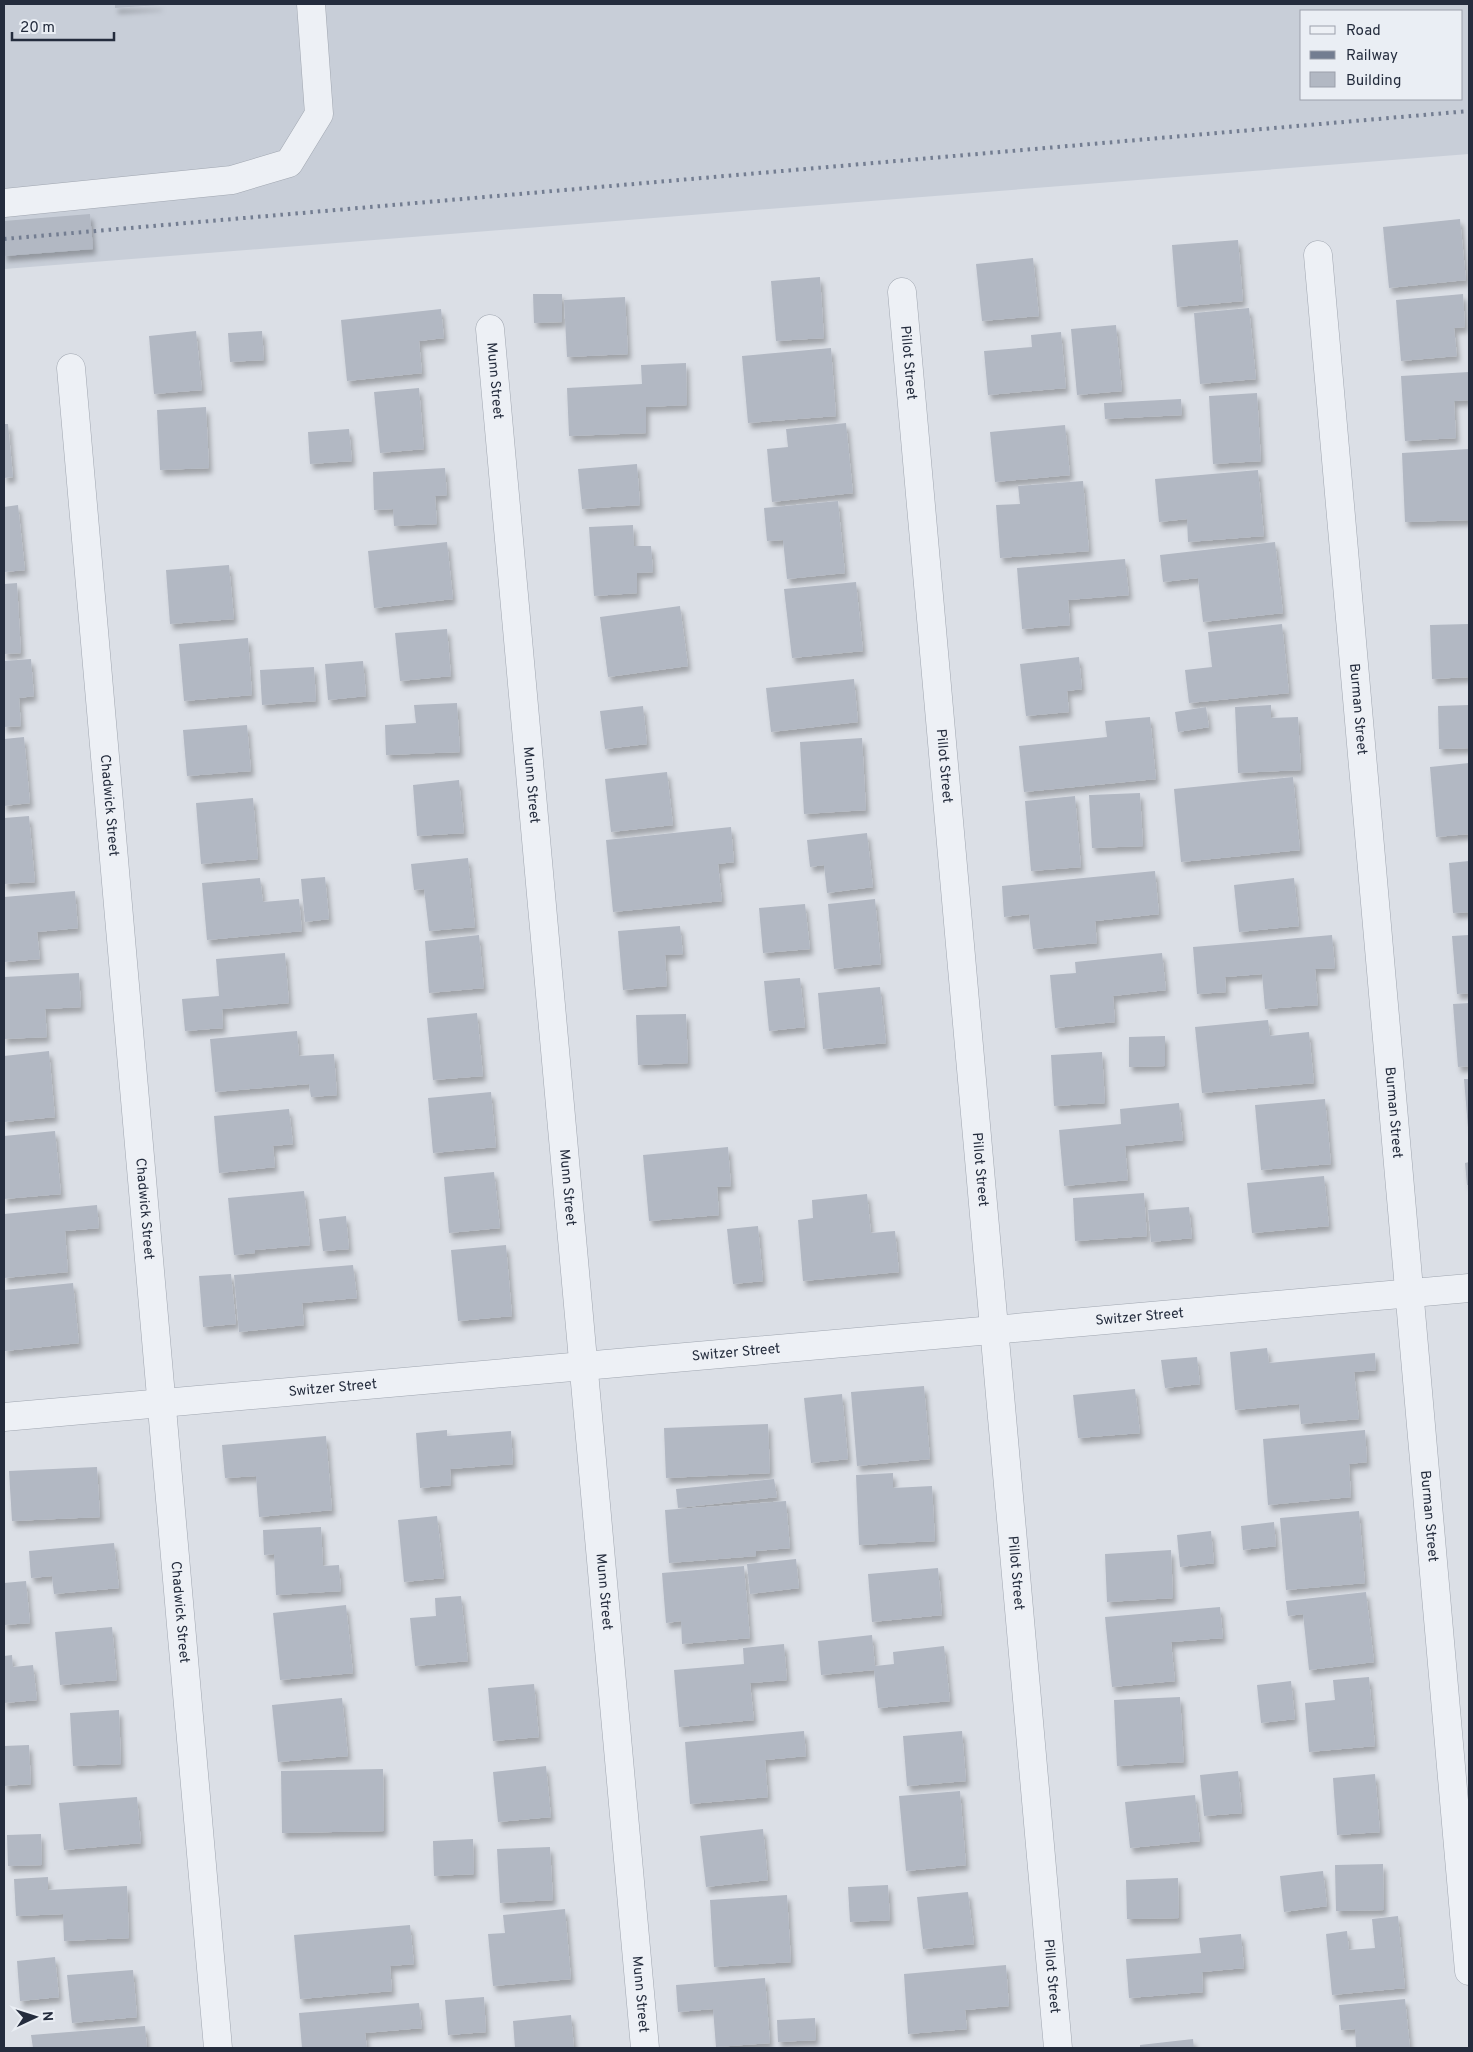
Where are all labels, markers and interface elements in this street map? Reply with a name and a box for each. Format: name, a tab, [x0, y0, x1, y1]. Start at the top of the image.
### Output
scale bar	[12, 10, 115, 42]
legend	[1300, 10, 1463, 100]
text: 20 m	[20, 19, 55, 38]
text: Road	[1346, 22, 1381, 41]
text: Railway	[1346, 47, 1398, 66]
text: Building	[1346, 72, 1401, 91]
street label: Pillot Street	[897, 325, 920, 401]
street label: Munn Street	[483, 342, 507, 420]
street label: Burman Street	[1345, 663, 1370, 756]
street label: Pillot Street	[932, 728, 956, 804]
street label: Munn Street	[519, 746, 543, 824]
street label: Chadwick Street	[96, 754, 122, 857]
street label: Burman Street	[1381, 1066, 1406, 1159]
street label: Pillot Street	[968, 1132, 992, 1207]
street label: Munn Street	[555, 1148, 579, 1227]
street label: Chadwick Street	[132, 1157, 157, 1261]
street label: Switzer Street	[1095, 1305, 1184, 1329]
street label: Switzer Street	[691, 1340, 781, 1365]
street label: Switzer Street	[288, 1376, 378, 1400]
street label: Burman Street	[1416, 1470, 1441, 1563]
street label: Pillot Street	[1004, 1535, 1028, 1611]
street label: Munn Street	[592, 1553, 616, 1631]
street label: Chadwick Street	[167, 1561, 193, 1664]
street label: Pillot Street	[1040, 1938, 1063, 2014]
street label: Munn Street	[628, 1955, 652, 2033]
north arrow	[10, 1992, 60, 2042]
text: N	[38, 2011, 55, 2022]

